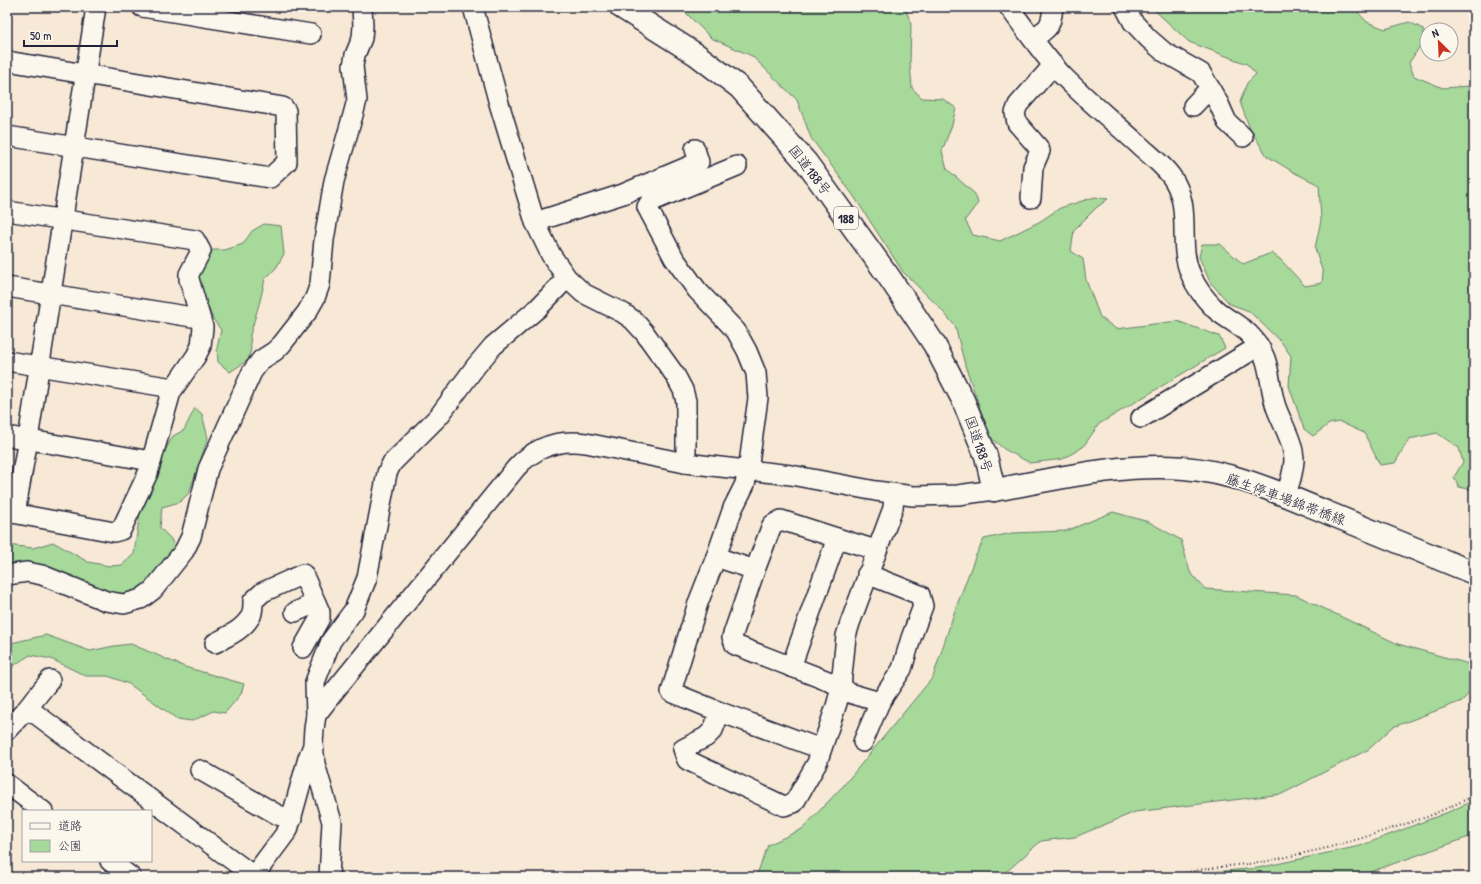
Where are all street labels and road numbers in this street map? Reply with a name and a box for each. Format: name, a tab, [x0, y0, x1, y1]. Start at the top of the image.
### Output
street label: 国道188号	[785, 141, 836, 199]
road number: 188	[834, 207, 858, 229]
street label: 国道188号	[961, 413, 998, 475]
street label: 藤生停車場錦帯橋線	[1224, 468, 1349, 529]

